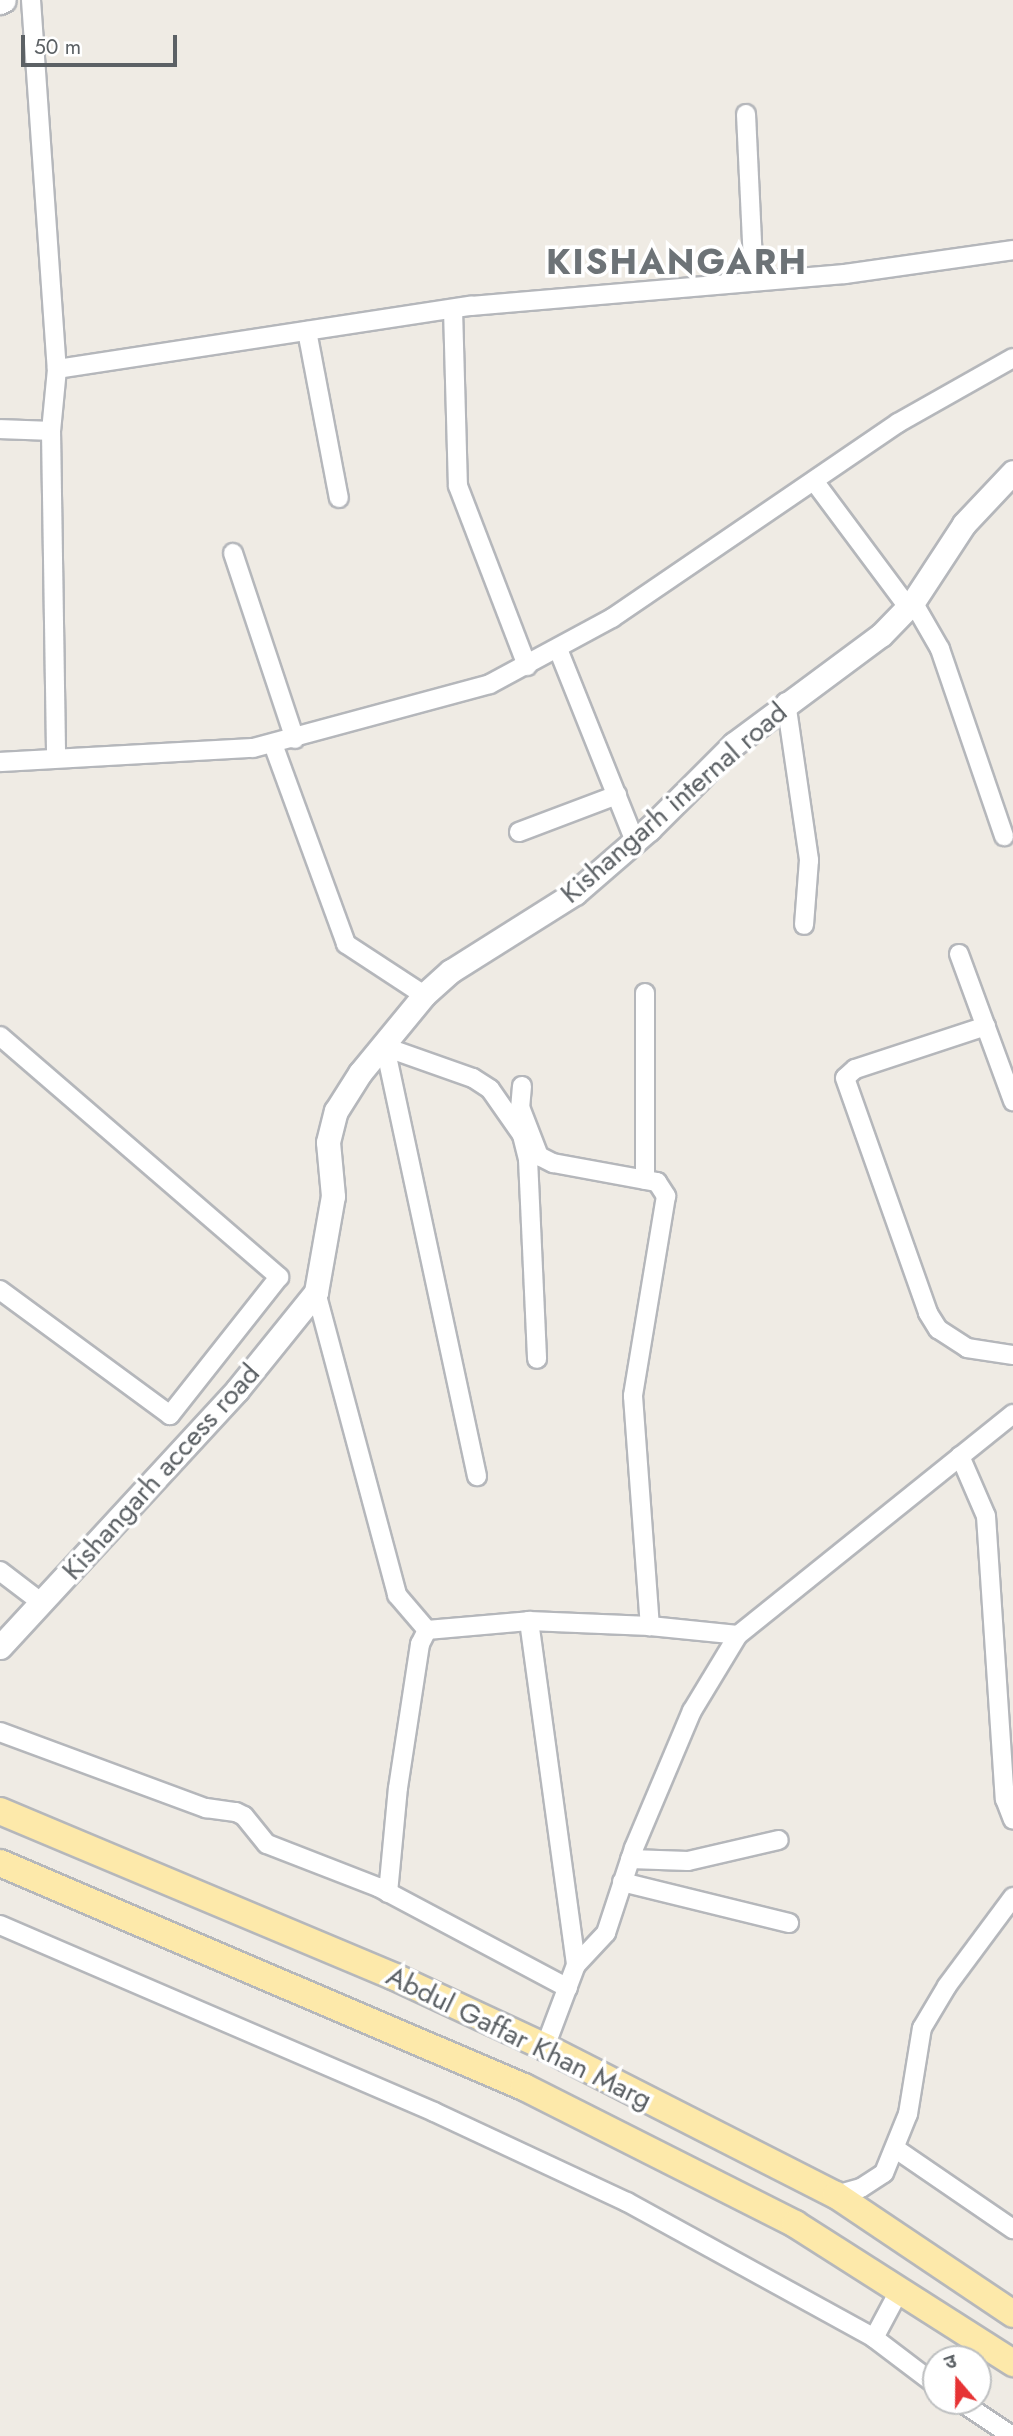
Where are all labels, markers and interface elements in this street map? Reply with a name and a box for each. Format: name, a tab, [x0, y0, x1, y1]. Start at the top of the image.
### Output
scale bar	[24, 21, 180, 65]
text: 50 m	[34, 32, 81, 62]
district label: KISHANGARH	[547, 241, 807, 283]
street label: Kishangarh internal road	[554, 696, 794, 910]
street label: Kishangarh access road	[55, 1357, 267, 1587]
street label: Abdul Gaffar Khan Marg	[381, 1959, 657, 2117]
north arrow	[922, 2345, 992, 2415]
text: उ	[940, 2347, 960, 2376]

